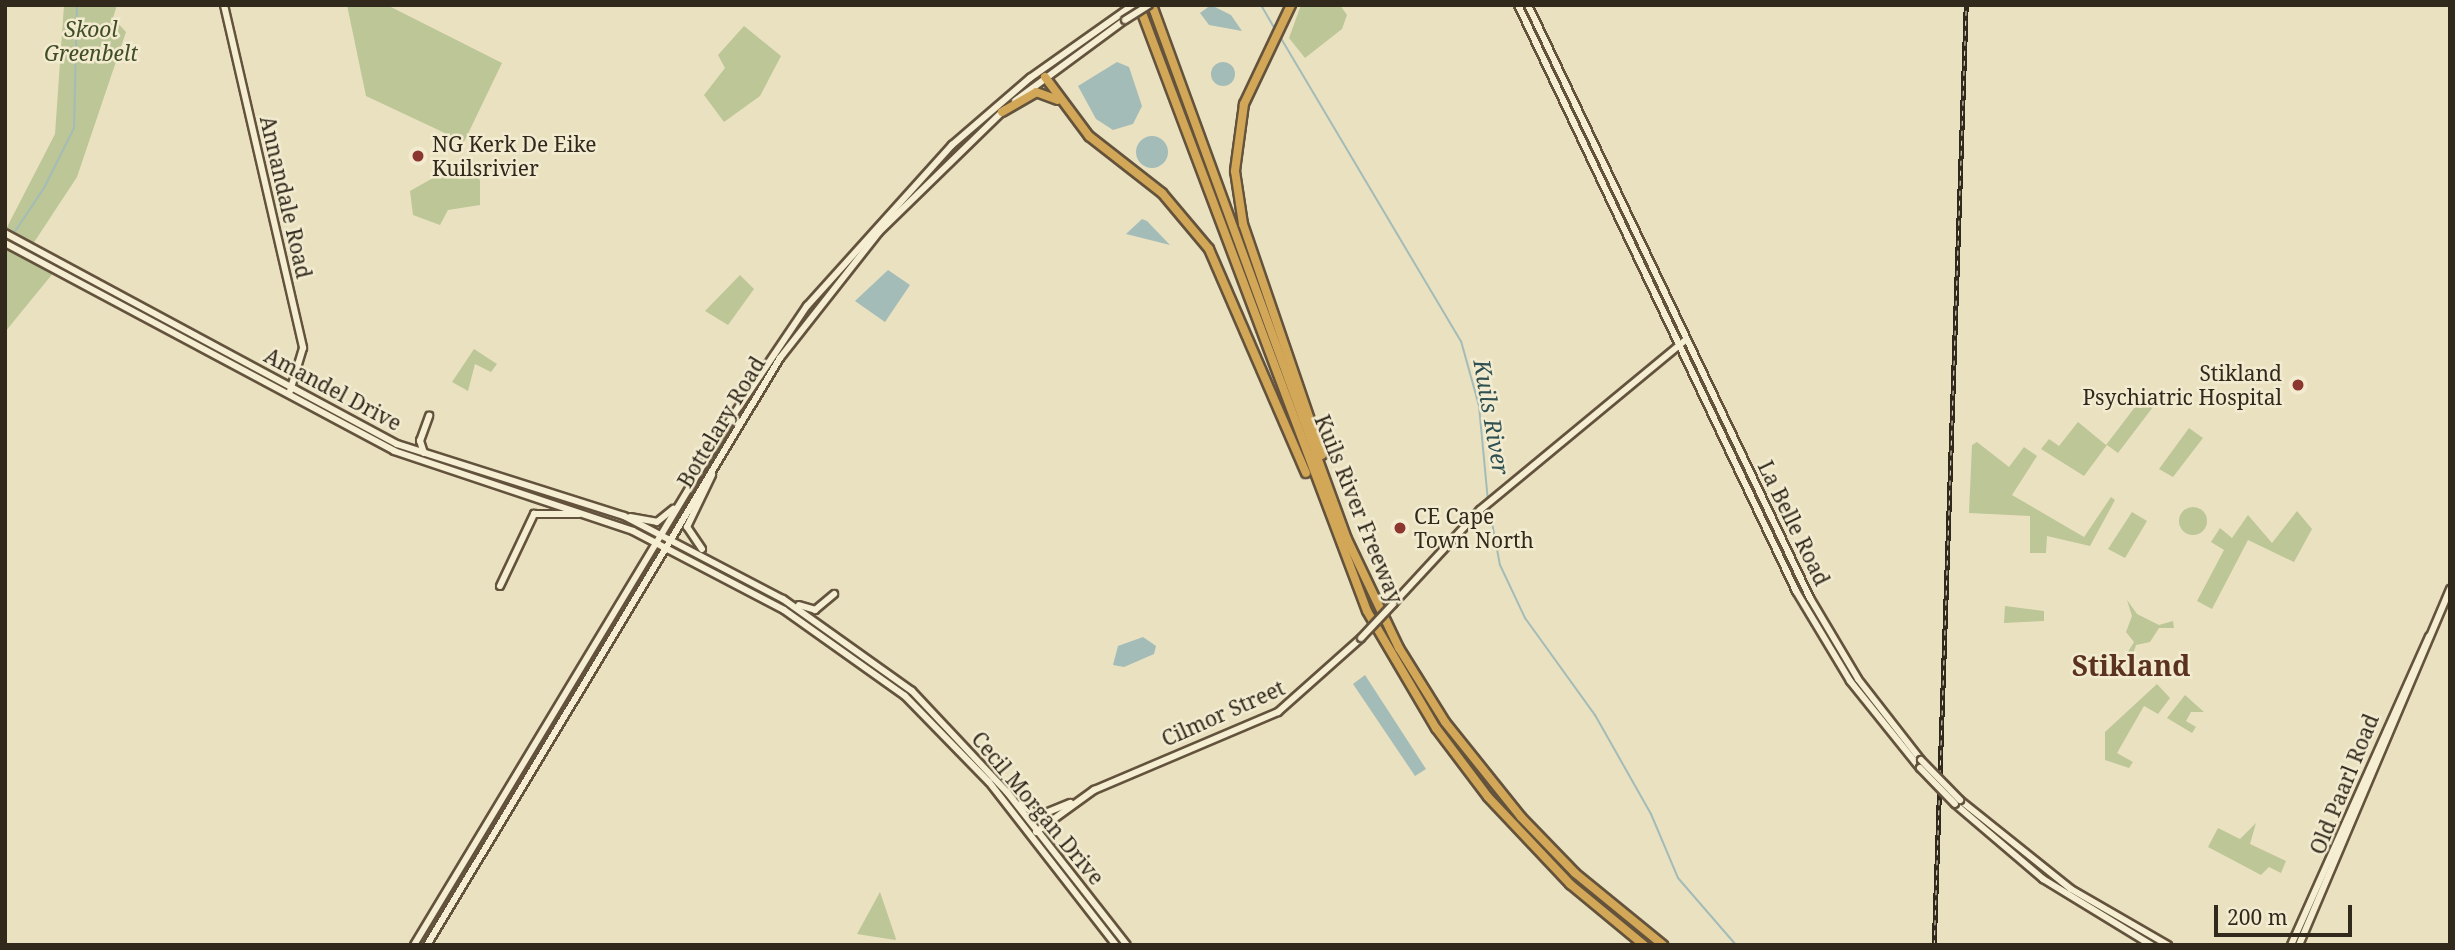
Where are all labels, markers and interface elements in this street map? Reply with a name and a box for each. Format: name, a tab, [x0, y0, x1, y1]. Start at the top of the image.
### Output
park label: Skool Greenbelt	[44, 16, 138, 66]
street label: Annandale Road	[255, 113, 317, 281]
place label: NG Kerk De Eike Kuilsrivier	[432, 131, 596, 181]
marker: NG Kerk De Eike Kuilsrivier	[410, 148, 426, 164]
street label: Amandel Drive	[260, 342, 406, 436]
street label: Bottelary Road	[672, 352, 770, 492]
water label: Kuils River	[1468, 357, 1516, 477]
place label: Stikland Psychiatric Hospital	[2082, 360, 2282, 410]
marker: Stikland Psychiatric Hospital	[2288, 375, 2308, 395]
street label: Kuils River Freeway	[1310, 411, 1408, 607]
street label: La Belle Road	[1753, 457, 1835, 589]
place label: CE Cape Town North	[1414, 503, 1534, 553]
marker: CE Cape Town North	[1392, 520, 1408, 536]
district label: Stikland	[2072, 648, 2190, 682]
street label: Cilmor Street	[1158, 675, 1288, 751]
street label: Old Paarl Road	[2304, 710, 2384, 858]
street label: Cecil Morgan Drive	[967, 726, 1109, 890]
scale bar	[2217, 890, 2355, 934]
text: 200 m	[2227, 903, 2288, 931]

